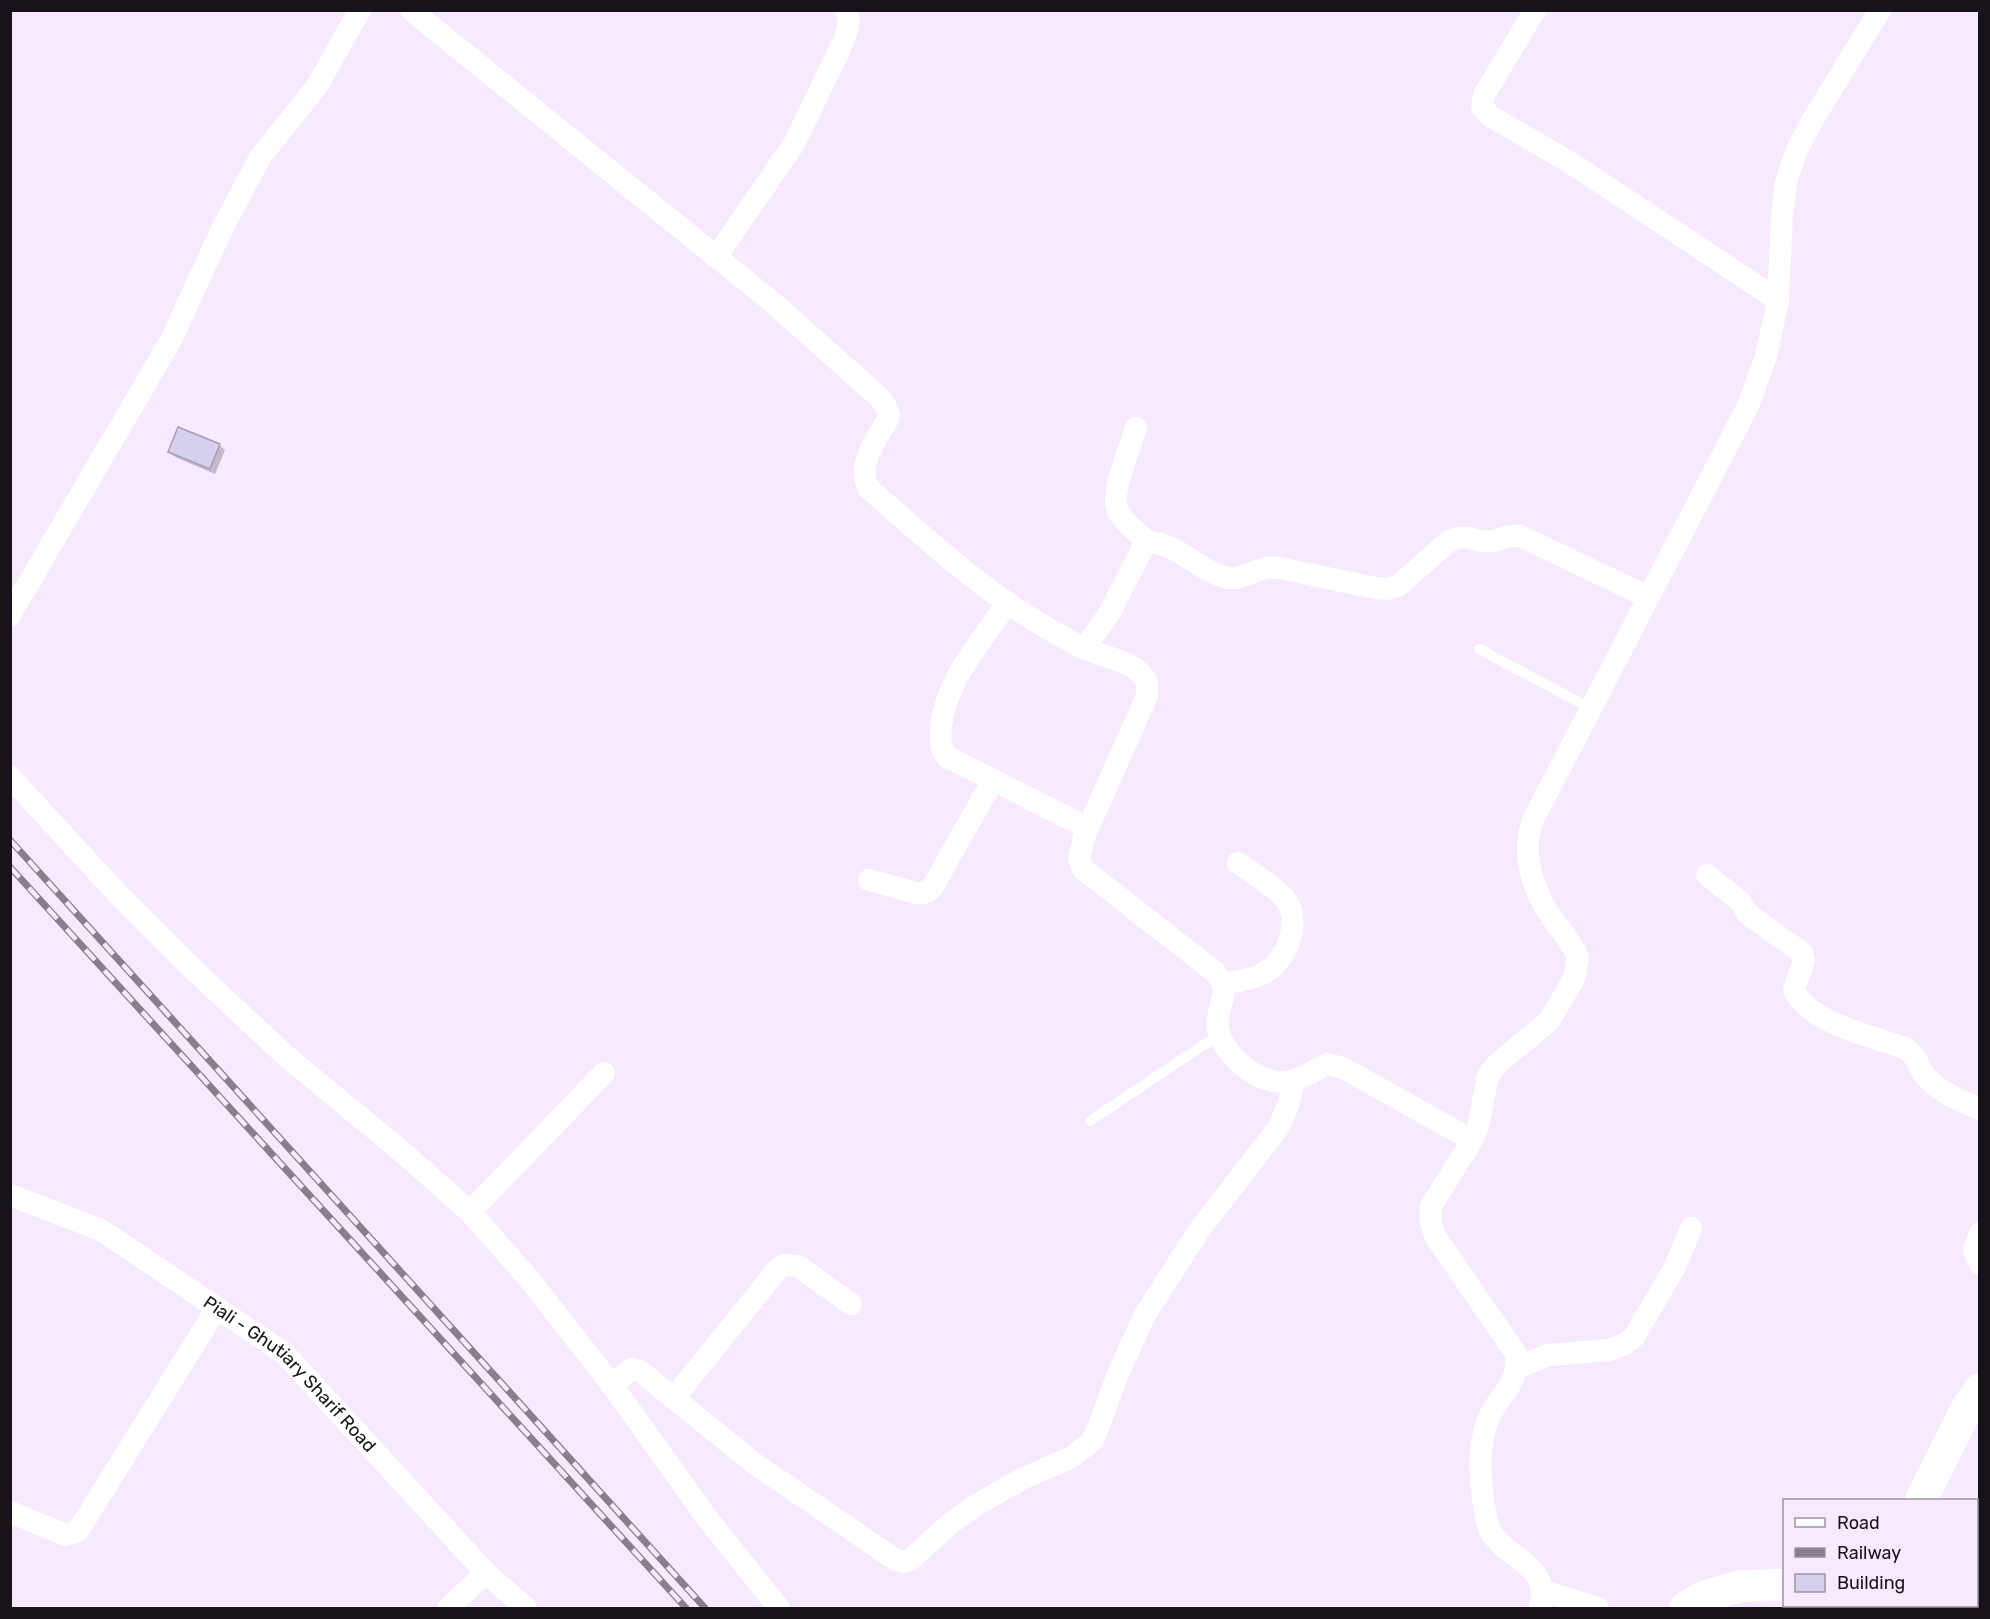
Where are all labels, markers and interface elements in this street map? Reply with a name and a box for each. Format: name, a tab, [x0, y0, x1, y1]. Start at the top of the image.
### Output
street label: Piali - Ghutiary Sharif Road	[199, 1291, 380, 1457]
legend	[1783, 1499, 1978, 1607]
text: Road	[1837, 1512, 1880, 1534]
text: Railway	[1837, 1542, 1901, 1564]
text: Building	[1837, 1572, 1905, 1594]

